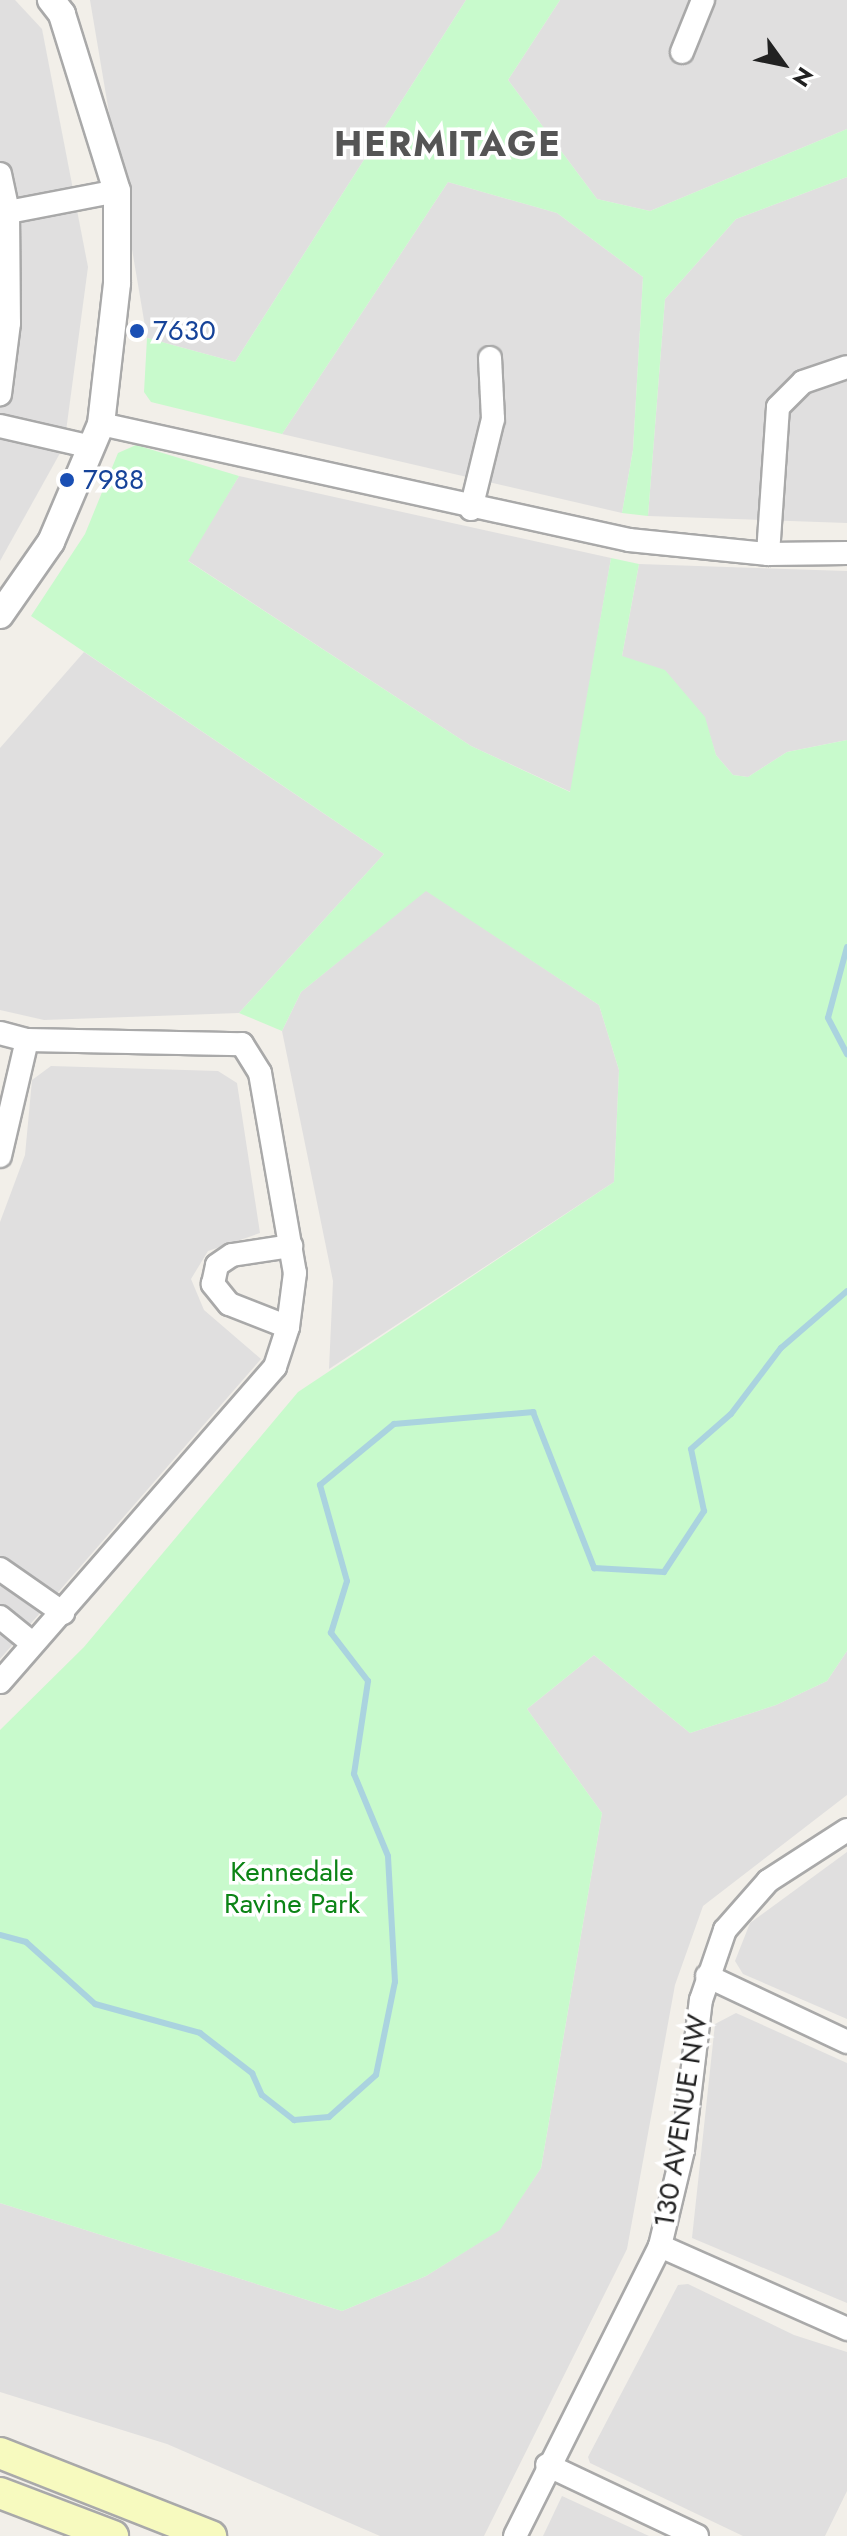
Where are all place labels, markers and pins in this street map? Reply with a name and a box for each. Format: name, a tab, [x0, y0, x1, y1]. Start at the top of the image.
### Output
place label: 7630	[153, 314, 216, 348]
marker: 7630	[128, 322, 146, 340]
place label: 7988	[83, 463, 144, 497]
marker: 7988	[58, 471, 76, 489]

